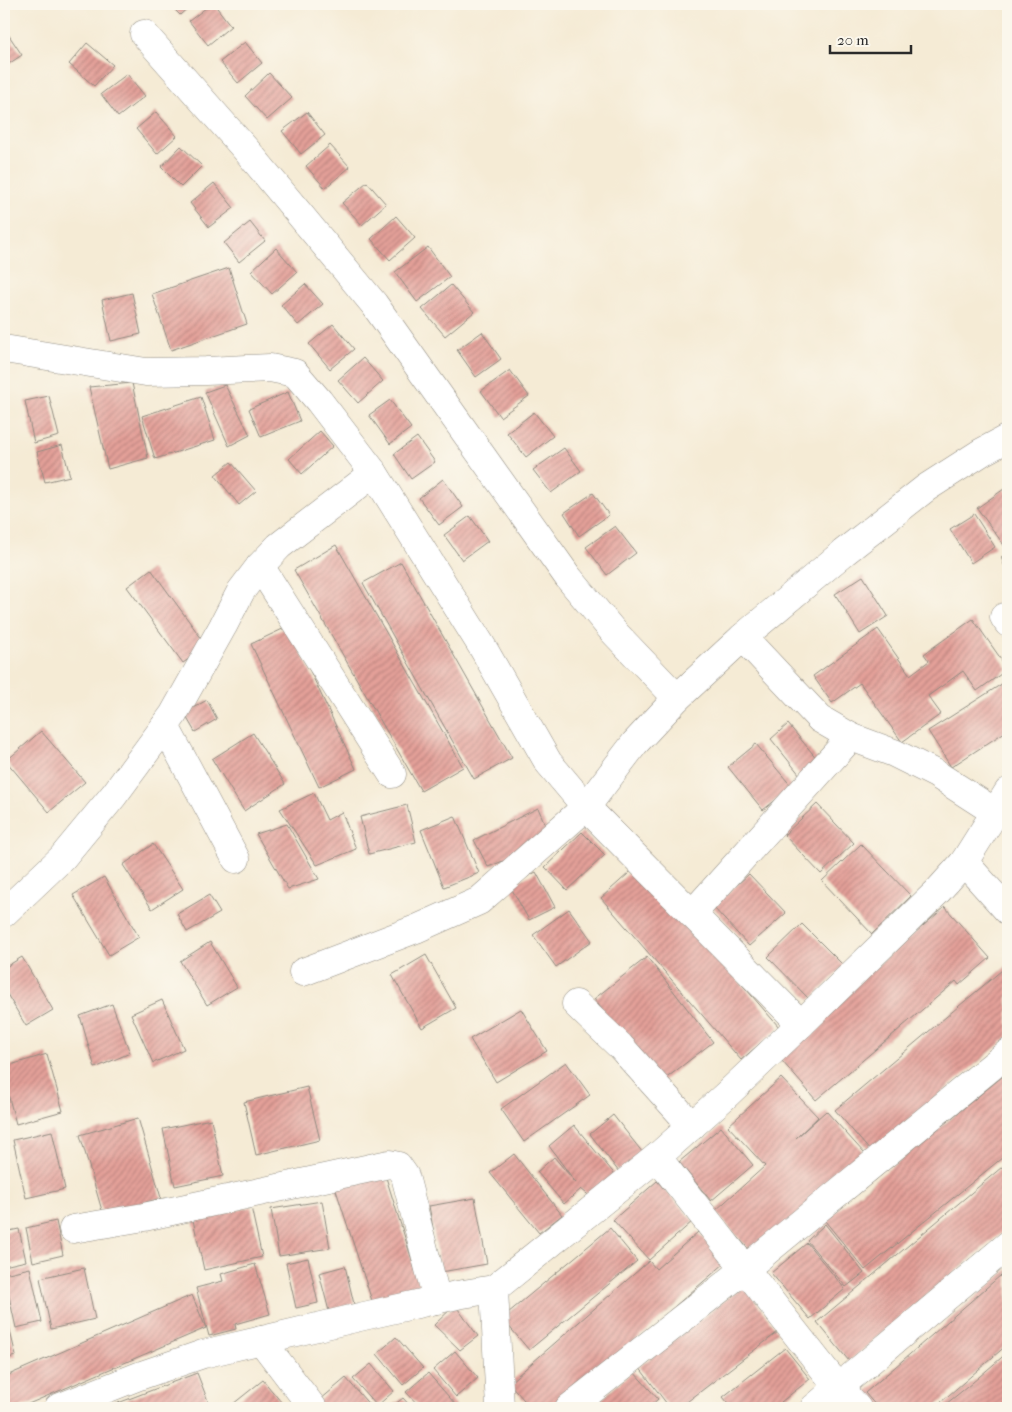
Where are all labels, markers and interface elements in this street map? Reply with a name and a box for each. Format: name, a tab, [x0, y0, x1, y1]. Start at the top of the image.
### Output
scale bar	[830, 22, 911, 54]
text: 20 m	[837, 31, 869, 49]

